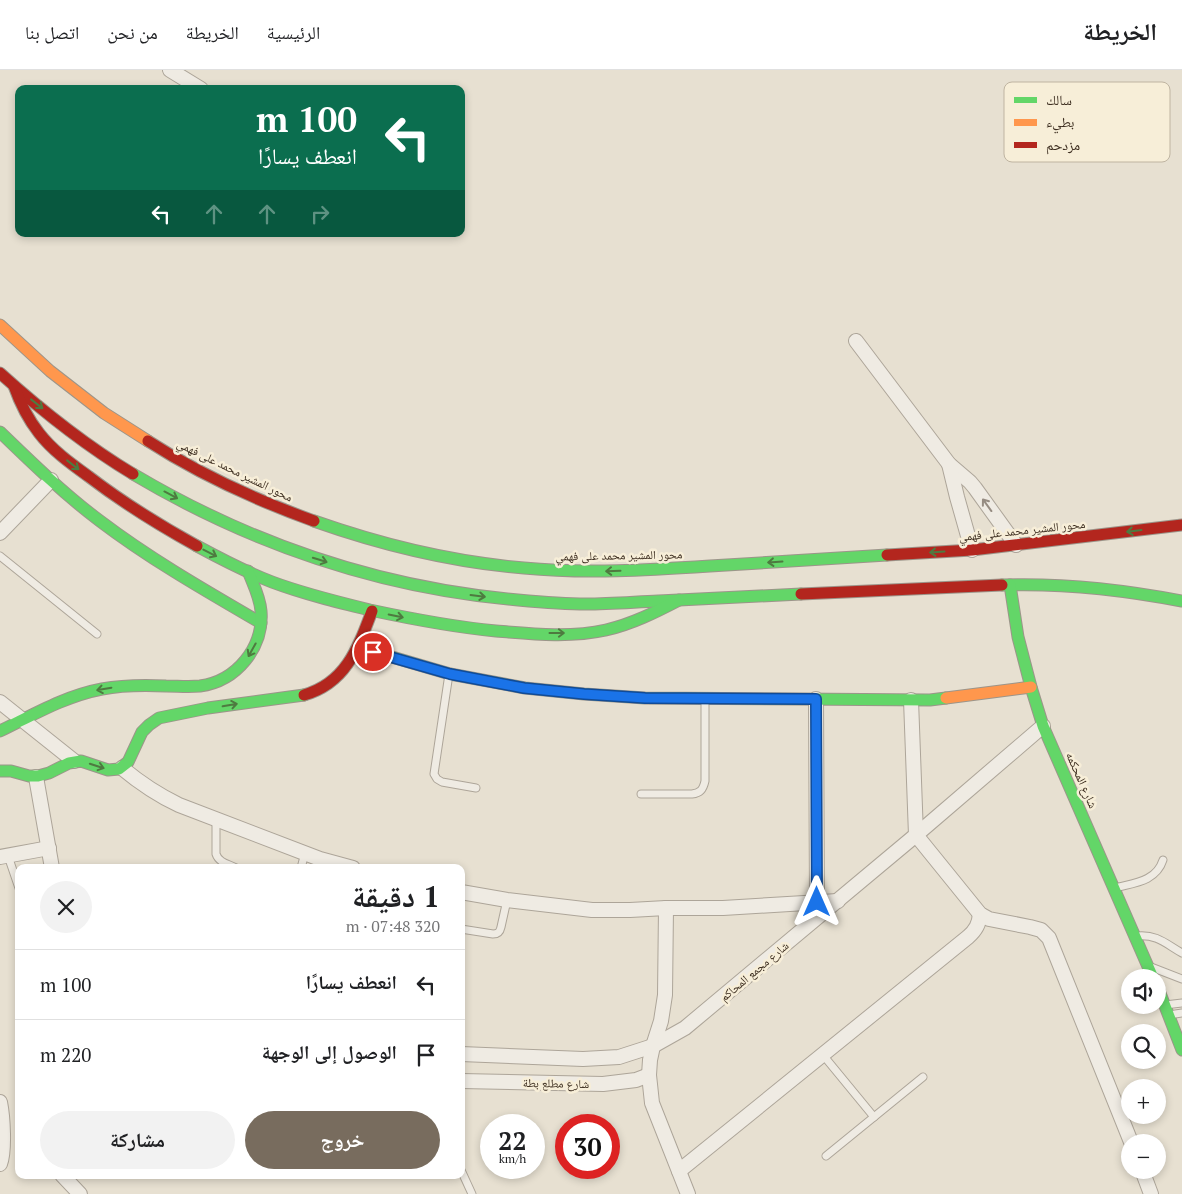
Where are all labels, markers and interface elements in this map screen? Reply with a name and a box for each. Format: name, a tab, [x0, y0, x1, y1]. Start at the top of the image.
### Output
text: الخريطة	[1083, 15, 1157, 47]
text: اتصل بنا	[25, 20, 79, 44]
text: من نحن	[107, 20, 158, 44]
text: الخريطة	[186, 20, 239, 44]
text: الرئيسية	[267, 20, 320, 44]
legend	[1004, 82, 1170, 162]
text: سالك	[1046, 90, 1072, 109]
text: 100 m	[256, 96, 357, 142]
icon: left	[375, 105, 440, 170]
text: بطيء	[1046, 112, 1075, 134]
text: مزدحم	[1046, 135, 1080, 155]
text: انعطف يسارًا	[258, 141, 357, 170]
icon: left	[147, 200, 175, 228]
icon: ahead	[200, 200, 228, 228]
icon: ahead	[253, 200, 281, 228]
icon: right	[306, 200, 334, 228]
one-way arrow	[30, 399, 43, 410]
street label: محور المشير محمد على فهمي	[173, 435, 295, 507]
one-way arrow	[66, 460, 79, 471]
one-way arrow	[164, 490, 179, 500]
one-way arrow	[982, 499, 993, 512]
street label: محور المشير محمد على فهمي	[958, 516, 1086, 547]
one-way arrow	[1126, 526, 1142, 536]
street label: محور المشير محمد على فهمي	[555, 546, 683, 567]
one-way arrow	[930, 547, 946, 556]
one-way arrow	[202, 549, 217, 558]
one-way arrow	[312, 555, 328, 565]
one-way arrow	[767, 558, 783, 567]
one-way arrow	[605, 567, 621, 576]
one-way arrow	[470, 591, 486, 601]
one-way arrow	[388, 611, 404, 621]
one-way arrow	[549, 628, 565, 638]
pin	[352, 631, 394, 673]
icon: arrive	[359, 638, 387, 666]
one-way arrow	[247, 643, 257, 658]
one-way arrow	[96, 684, 112, 694]
one-way arrow	[221, 700, 237, 709]
street label: شارع المحكمه	[1062, 750, 1101, 811]
one-way arrow	[88, 762, 104, 771]
position arrow	[790, 875, 842, 927]
text: 1 دقيقة	[352, 876, 440, 916]
button: close	[40, 881, 92, 933]
text: 320 m · 07:48	[346, 915, 440, 937]
street label: شارع مجمع المحاكم	[716, 938, 792, 1005]
text: انعطف يسارًا	[306, 969, 397, 994]
map controls	[1121, 969, 1166, 1179]
button: sound	[1121, 969, 1166, 1014]
icon: left	[412, 971, 440, 999]
text: 100 m	[40, 972, 91, 997]
button: search	[1121, 1024, 1166, 1069]
text: الوصول إلى الوجهة	[262, 1039, 397, 1064]
icon: arrive	[412, 1041, 440, 1069]
text: 220 m	[40, 1042, 91, 1067]
street label: شارع مطلع بطة	[523, 1075, 590, 1092]
button: +	[1121, 1079, 1166, 1124]
button: مشاركة	[40, 1111, 235, 1169]
button: خروج	[245, 1111, 440, 1169]
speed limit sign: 30	[555, 1114, 620, 1179]
text: 22	[498, 1124, 527, 1157]
button: −	[1121, 1134, 1166, 1179]
text: km/h	[499, 1151, 526, 1166]

